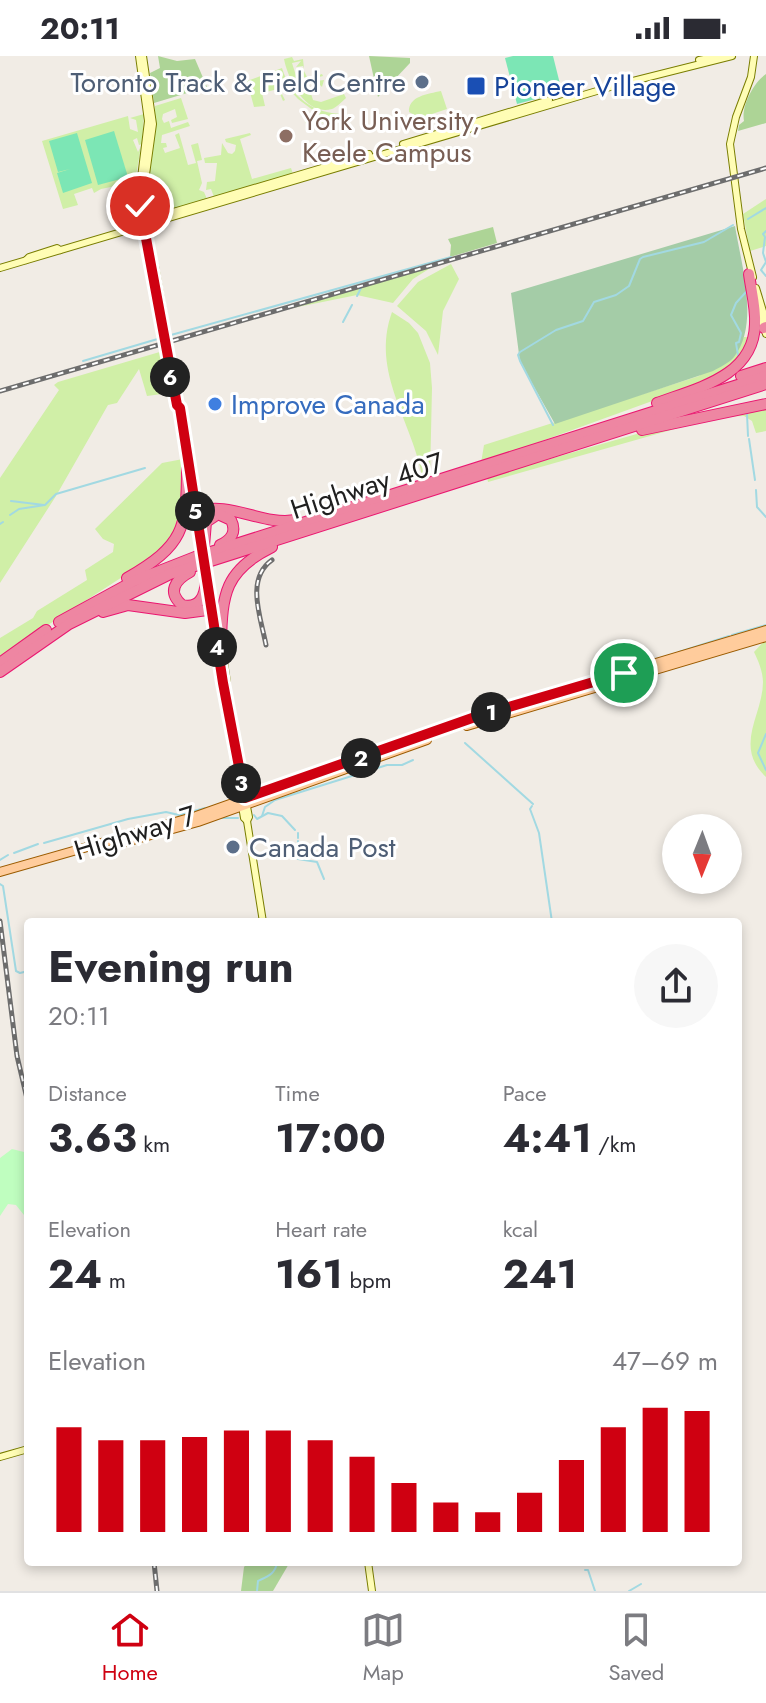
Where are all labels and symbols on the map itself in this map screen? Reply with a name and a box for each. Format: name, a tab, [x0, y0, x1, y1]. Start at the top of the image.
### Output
place label: Toronto Track & Field Centre	[71, 62, 406, 103]
place label: Pioneer Village	[494, 66, 676, 107]
marker: Toronto Track & Field Centre	[413, 73, 431, 91]
marker: Pioneer Village	[465, 75, 487, 97]
place label: York University, Keele Campus	[302, 100, 481, 173]
marker: York University, Keele Campus	[277, 127, 295, 145]
pin	[106, 172, 174, 240]
pin: 6	[150, 357, 190, 397]
place label: Improve Canada	[231, 384, 425, 425]
marker: Improve Canada	[206, 395, 224, 413]
street label: Highway 407	[285, 442, 449, 530]
pin: 5	[175, 491, 215, 531]
pin: 4	[197, 627, 237, 667]
pin	[590, 639, 658, 707]
pin: 1	[471, 692, 511, 732]
pin: 2	[341, 738, 381, 778]
pin: 3	[221, 763, 261, 803]
street label: Highway 7	[69, 795, 201, 871]
north arrow	[662, 814, 742, 894]
place label: Canada Post	[249, 827, 396, 868]
marker: Canada Post	[224, 838, 242, 856]

